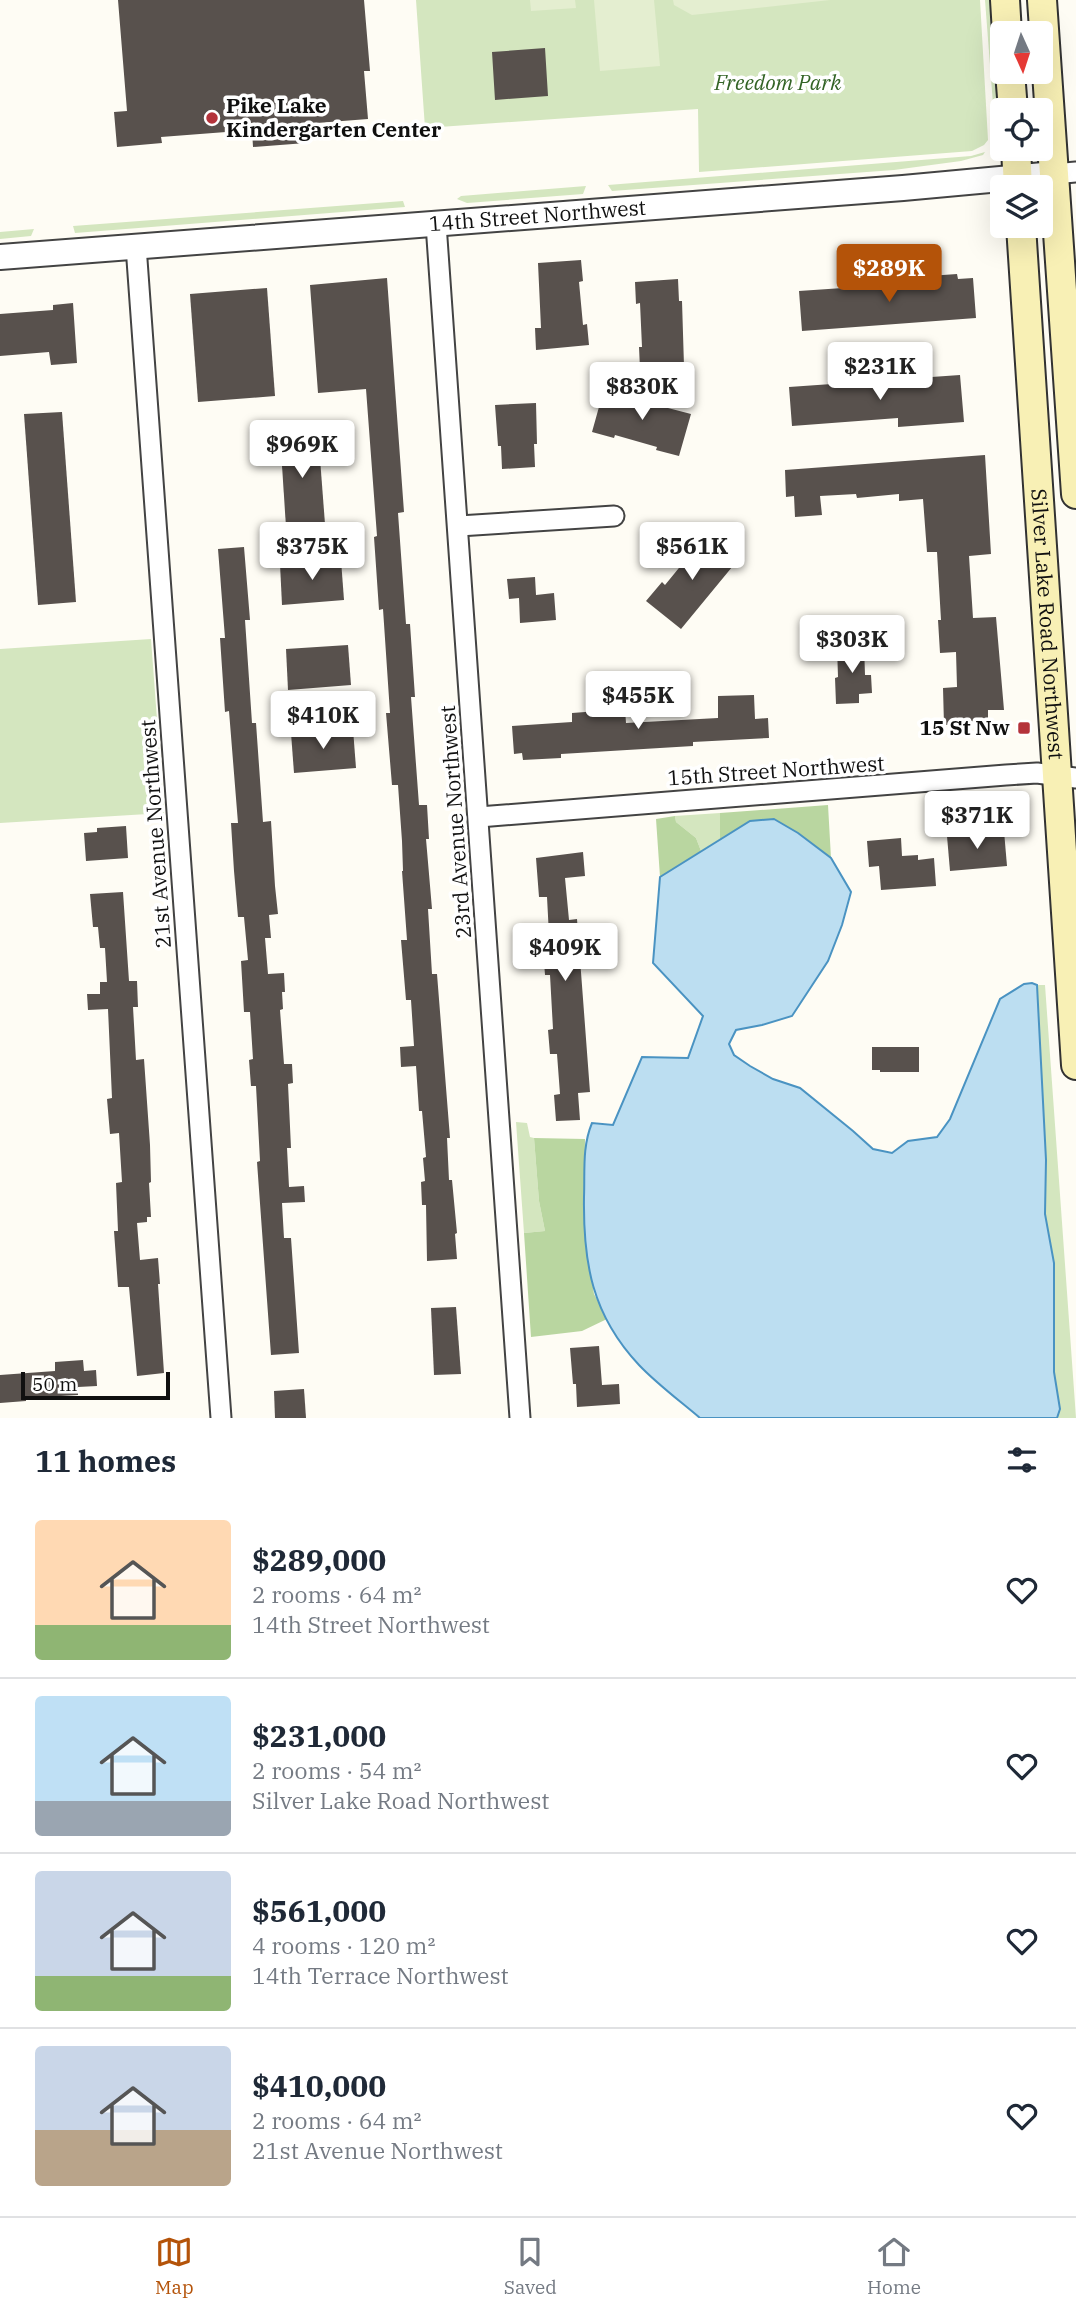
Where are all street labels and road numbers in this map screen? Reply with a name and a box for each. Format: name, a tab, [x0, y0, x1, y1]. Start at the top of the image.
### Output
street label: 14th Street Northwest	[428, 193, 647, 237]
street label: Silver Lake Road Northwest	[1025, 488, 1071, 761]
street label: 23rd Avenue Northwest	[433, 705, 477, 940]
street label: 21st Avenue Northwest	[133, 719, 177, 949]
street label: 15th Street Northwest	[667, 748, 885, 792]

